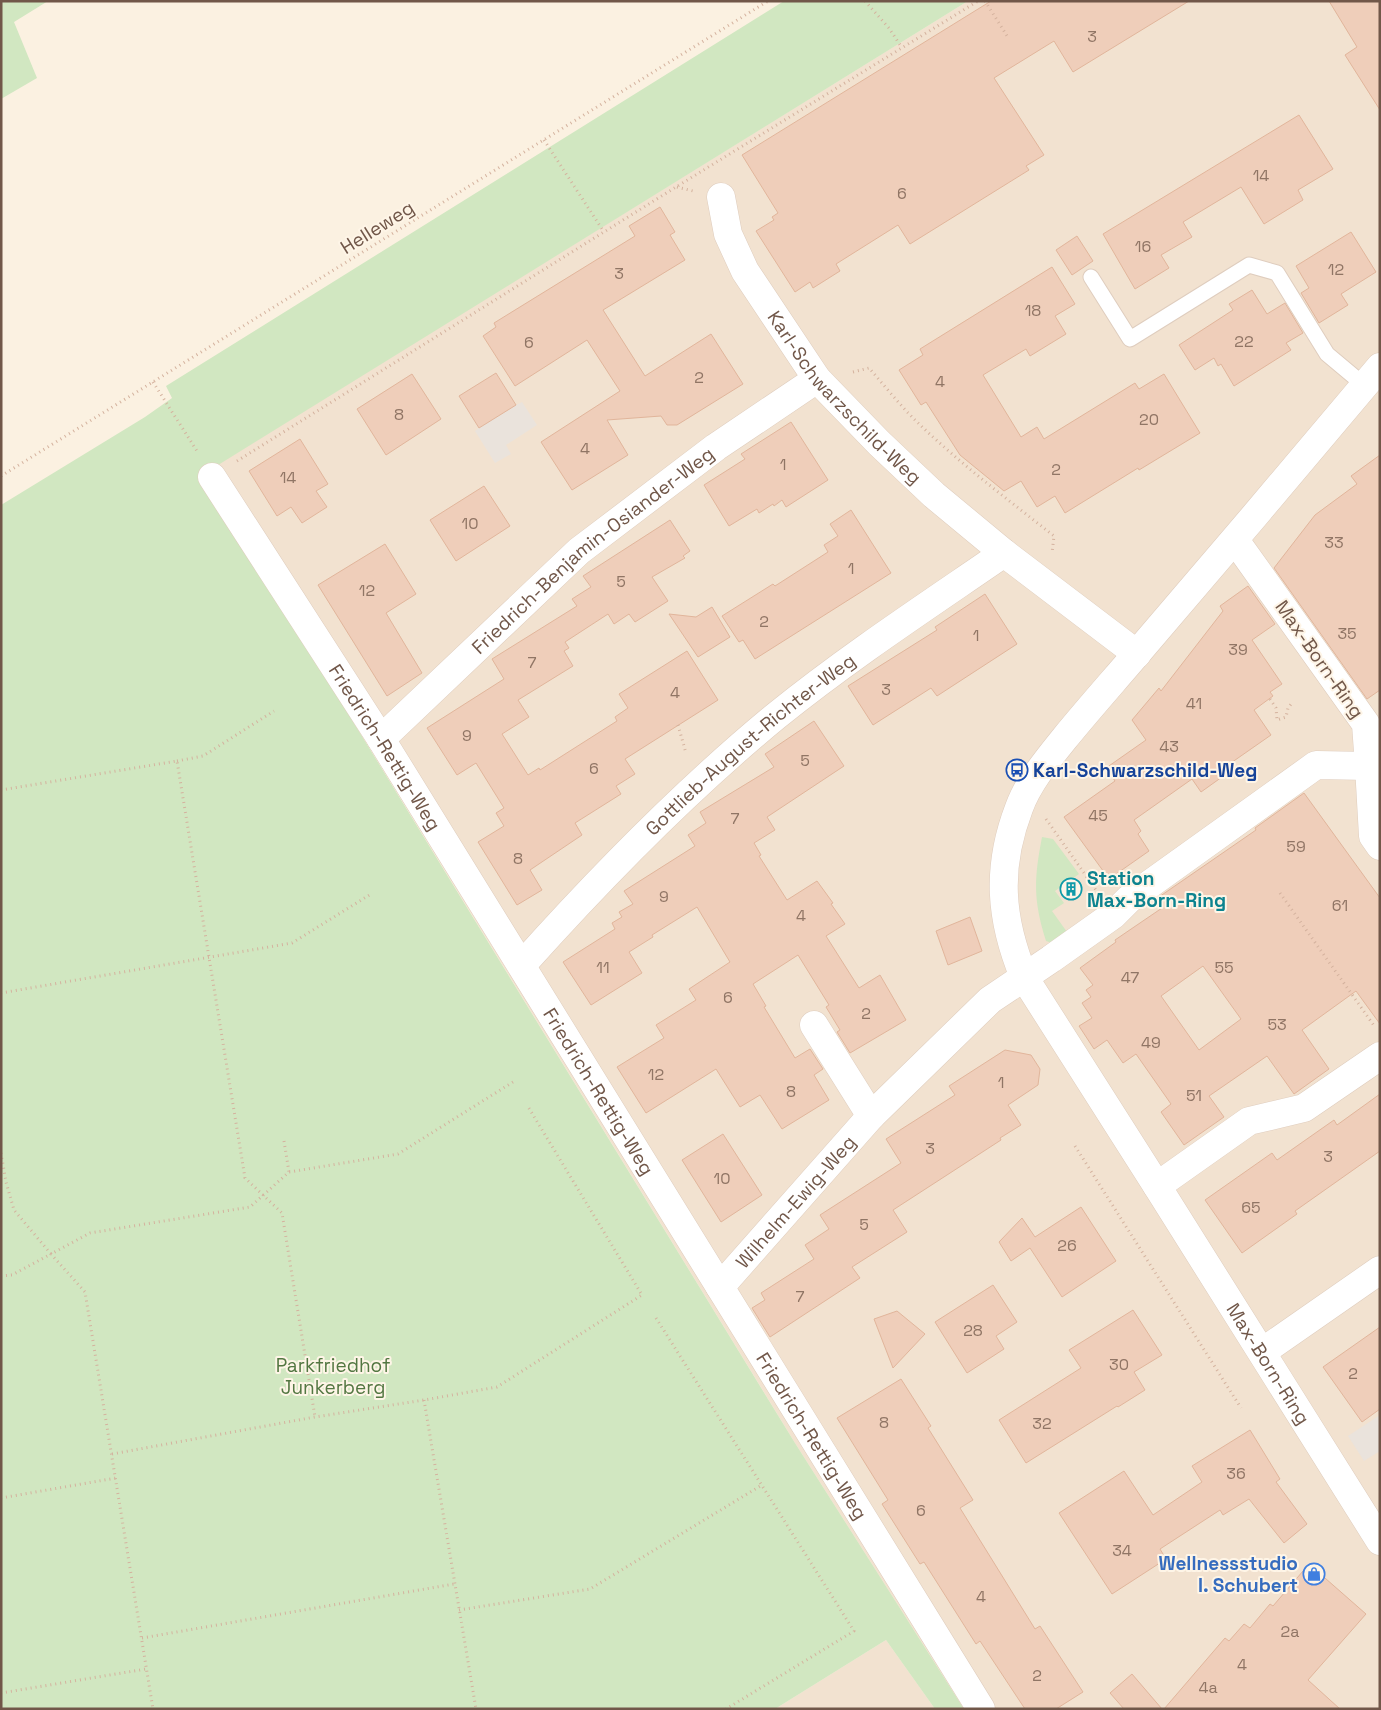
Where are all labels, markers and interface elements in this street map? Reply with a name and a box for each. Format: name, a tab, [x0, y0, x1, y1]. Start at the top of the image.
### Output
house number: 3	[1087, 26, 1097, 47]
house number: 14	[1253, 165, 1269, 186]
house number: 6	[897, 183, 907, 204]
street label: Helleweg	[336, 195, 419, 260]
house number: 16	[1135, 236, 1151, 257]
house number: 12	[1328, 259, 1344, 280]
house number: 3	[614, 263, 624, 284]
house number: 18	[1025, 300, 1041, 321]
street label: Karl-Schwarzschild-Weg	[762, 306, 927, 490]
house number: 22	[1234, 331, 1254, 352]
house number: 6	[524, 332, 534, 353]
house number: 2	[694, 367, 704, 388]
house number: 4	[935, 371, 945, 392]
house number: 8	[394, 404, 404, 425]
house number: 20	[1139, 409, 1159, 430]
house number: 4	[580, 438, 590, 459]
street label: Friedrich-Benjamin-Osiander-Weg	[466, 441, 719, 660]
house number: 1	[780, 454, 786, 475]
house number: 2	[1051, 459, 1061, 480]
house number: 14	[280, 467, 296, 488]
house number: 10	[462, 513, 478, 534]
house number: 33	[1324, 532, 1344, 553]
house number: 1	[848, 558, 854, 579]
house number: 5	[616, 571, 626, 592]
house number: 12	[359, 580, 375, 601]
street label: Max-Born-Ring	[1270, 595, 1370, 723]
house number: 2	[759, 611, 769, 632]
house number: 35	[1337, 623, 1357, 644]
house number: 1	[973, 625, 979, 646]
house number: 39	[1228, 639, 1248, 660]
street label: Gottlieb-August-Richter-Weg	[640, 648, 860, 841]
house number: 7	[527, 652, 537, 673]
street label: Friedrich-Rettig-Weg	[323, 659, 447, 835]
house number: 3	[881, 679, 891, 700]
house number: 4	[670, 682, 680, 703]
house number: 41	[1186, 693, 1202, 714]
house number: 9	[462, 725, 472, 746]
house number: 43	[1159, 736, 1179, 757]
house number: 5	[800, 750, 810, 771]
house number: 6	[589, 758, 599, 779]
bus stop icon: Karl-Schwarzschild-Weg	[1005, 758, 1029, 782]
place label: Karl-Schwarzschild-Weg	[1033, 758, 1257, 783]
house number: 45	[1088, 805, 1108, 826]
house number: 7	[730, 808, 740, 829]
house number: 59	[1286, 836, 1306, 857]
house number: 8	[513, 848, 523, 869]
place label: Station Max-Born-Ring	[1087, 866, 1226, 913]
building icon: Station Max-Born-Ring	[1059, 877, 1083, 901]
house number: 9	[659, 886, 669, 907]
house number: 61	[1332, 895, 1348, 916]
house number: 4	[796, 905, 806, 926]
house number: 11	[596, 957, 610, 978]
house number: 55	[1214, 957, 1234, 978]
house number: 47	[1121, 967, 1139, 988]
house number: 6	[723, 987, 733, 1008]
street label: Friedrich-Rettig-Weg	[537, 1003, 660, 1180]
house number: 2	[861, 1003, 871, 1024]
house number: 53	[1267, 1014, 1287, 1035]
house number: 49	[1141, 1032, 1161, 1053]
house number: 12	[648, 1064, 664, 1085]
house number: 1	[998, 1072, 1004, 1093]
house number: 8	[786, 1081, 796, 1102]
house number: 51	[1186, 1085, 1202, 1106]
street label: Wilhelm-Ewig-Weg	[730, 1130, 861, 1274]
house number: 3	[925, 1138, 935, 1159]
house number: 3	[1323, 1146, 1333, 1167]
house number: 10	[714, 1168, 730, 1189]
house number: 65	[1241, 1197, 1261, 1218]
house number: 5	[859, 1214, 869, 1235]
house number: 26	[1057, 1235, 1077, 1256]
house number: 7	[795, 1286, 805, 1307]
street label: Max-Born-Ring	[1221, 1298, 1316, 1429]
house number: 28	[963, 1320, 983, 1341]
street label: Friedrich-Rettig-Weg	[750, 1348, 873, 1524]
park label: Parkfriedhof Junkerberg	[276, 1353, 390, 1400]
house number: 30	[1109, 1354, 1129, 1375]
house number: 2	[1348, 1363, 1358, 1384]
house number: 8	[879, 1412, 889, 1433]
house number: 32	[1032, 1413, 1052, 1434]
house number: 36	[1226, 1463, 1246, 1484]
house number: 6	[916, 1500, 926, 1521]
house number: 34	[1112, 1540, 1132, 1561]
place label: Wellnessstudio I. Schubert	[1158, 1551, 1298, 1598]
shop icon: Wellnessstudio I. Schubert	[1302, 1562, 1326, 1586]
house number: 4	[976, 1586, 986, 1607]
house number: 2a	[1281, 1621, 1299, 1642]
house number: 4	[1237, 1654, 1247, 1675]
house number: 2	[1032, 1665, 1042, 1686]
house number: 4a	[1198, 1677, 1218, 1698]

